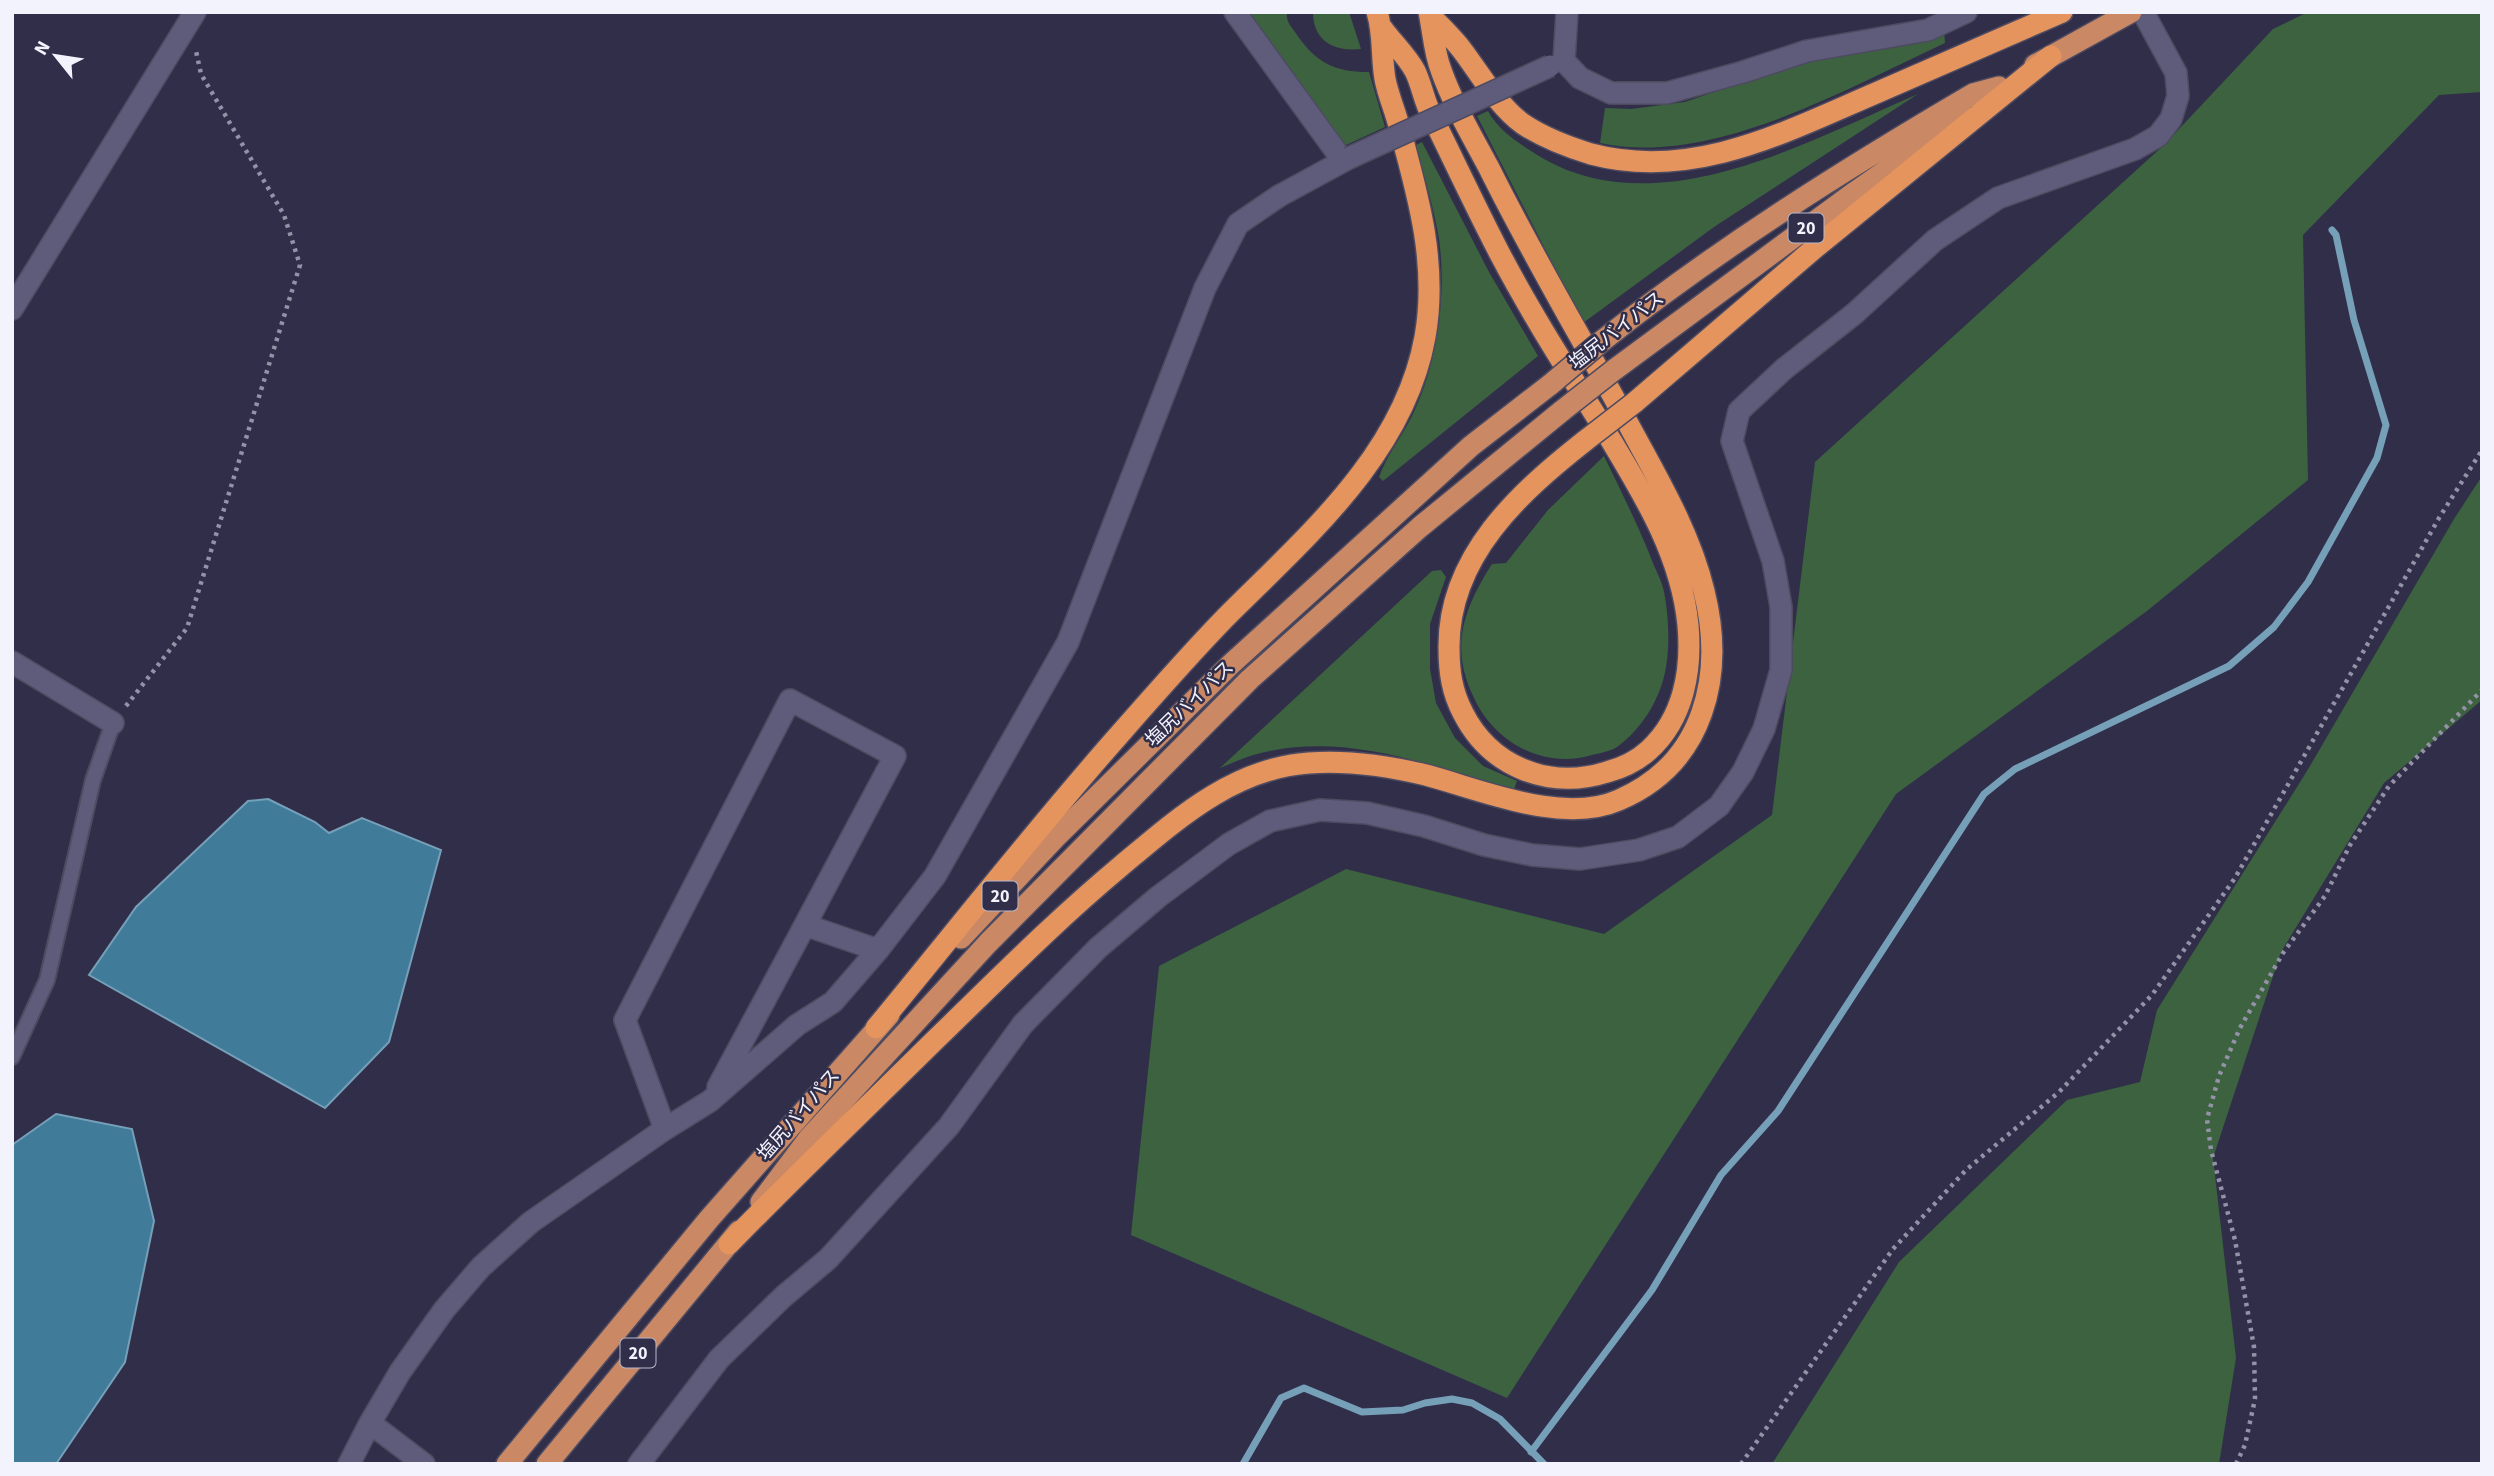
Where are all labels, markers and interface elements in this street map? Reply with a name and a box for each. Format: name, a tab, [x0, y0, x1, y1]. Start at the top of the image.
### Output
north arrow	[21, 21, 91, 91]
text: N	[28, 36, 57, 60]
road number: 20	[1788, 213, 1824, 242]
street label: 塩尻バイパス	[1564, 285, 1670, 377]
street label: 塩尻バイパス	[1140, 655, 1240, 753]
road number: 20	[982, 882, 1018, 911]
street label: 塩尻バイパス	[752, 1063, 846, 1167]
road number: 20	[620, 1338, 656, 1368]

